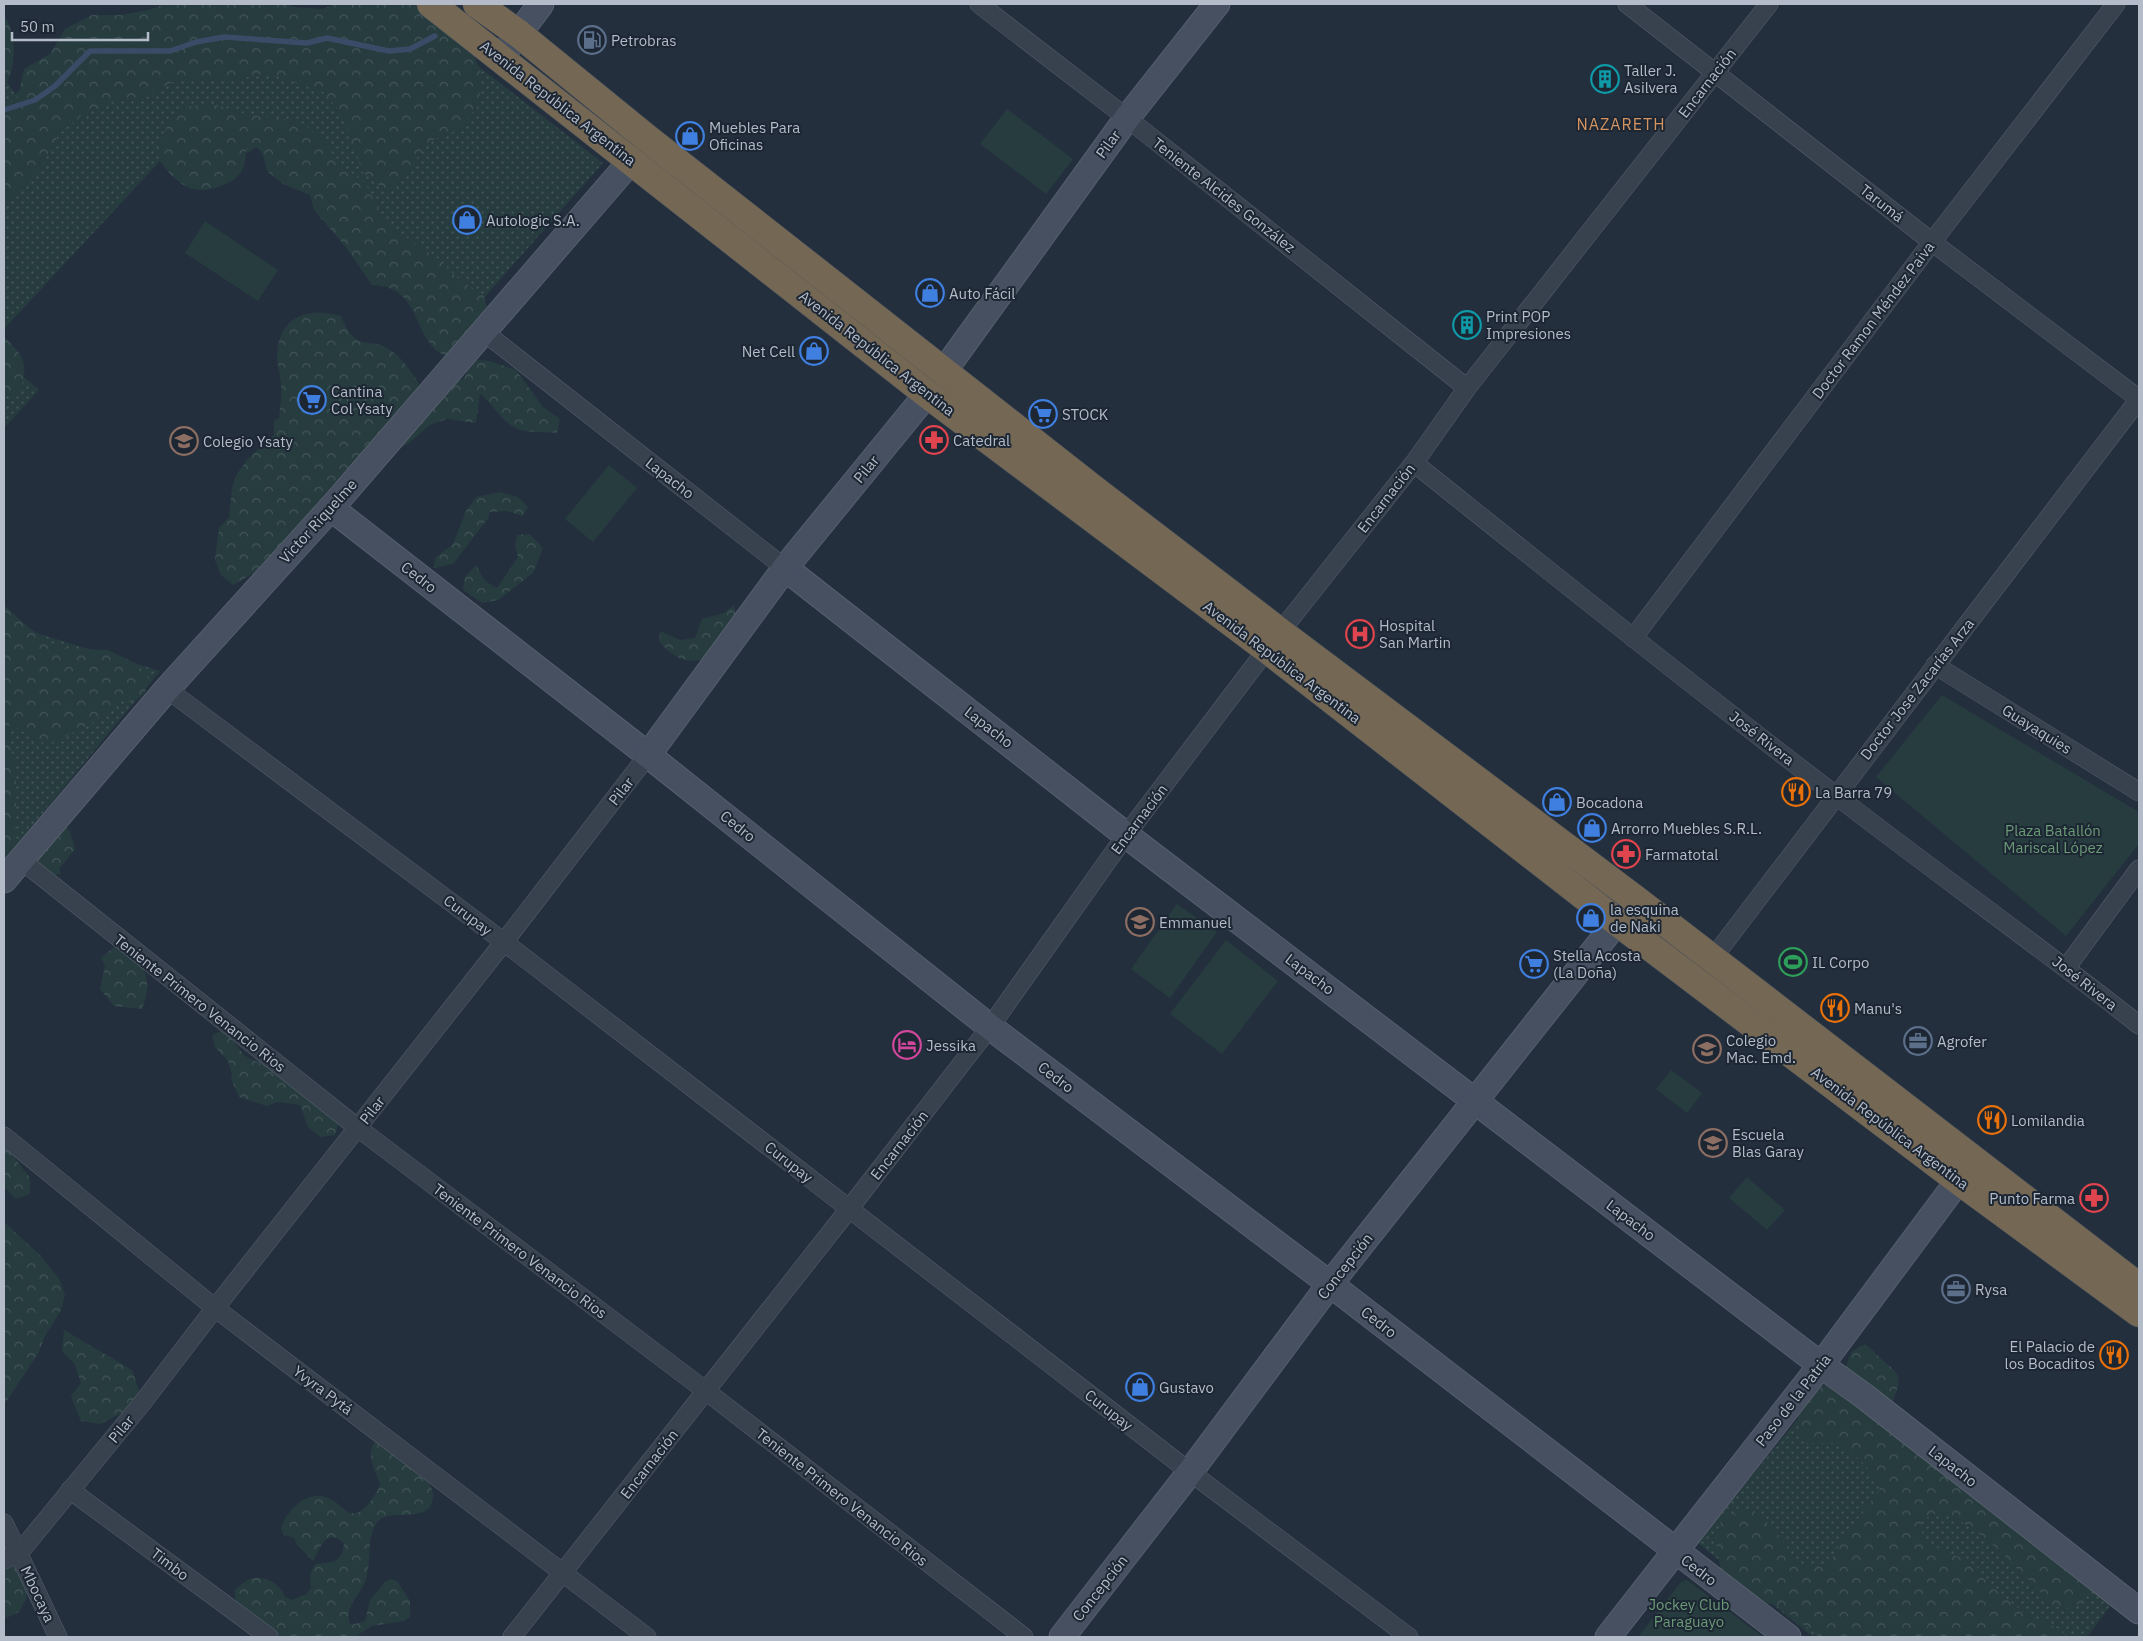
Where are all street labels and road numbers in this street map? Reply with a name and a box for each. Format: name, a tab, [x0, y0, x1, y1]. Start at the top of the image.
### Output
street label: Avenida República Argentina	[476, 36, 640, 170]
street label: Encarnación	[1674, 44, 1740, 122]
street label: Pilar	[1091, 126, 1125, 162]
street label: Teniente Alcides González	[1149, 133, 1299, 257]
street label: Tarumá	[1856, 180, 1908, 226]
street label: Doctor Ramon Méndez Paiva	[1808, 238, 1938, 402]
street label: Avenida República Argentina	[795, 286, 959, 420]
street label: Pilar	[849, 451, 883, 487]
street label: Lapacho	[642, 453, 698, 503]
street label: Encarnación	[1353, 459, 1419, 537]
street label: Victor Riquelme	[275, 475, 361, 567]
street label: Cedro	[397, 557, 441, 597]
street label: Avenida República Argentina	[1199, 596, 1365, 728]
street label: Doctor Jose Zacarías Arza	[1856, 614, 1978, 764]
street label: Guayaquies	[1999, 700, 2075, 758]
street label: Lapacho	[961, 702, 1017, 752]
street label: José Rivera	[1726, 707, 1798, 769]
street label: Pilar	[604, 773, 638, 809]
street label: Encarnación	[1106, 780, 1172, 858]
street label: Cedro	[716, 806, 760, 846]
street label: Curupay	[440, 891, 496, 940]
street label: Teniente Primero Venancio Rios	[110, 930, 290, 1076]
street label: Lapacho	[1282, 949, 1338, 999]
street label: José Rivera	[2049, 952, 2121, 1014]
street label: Cedro	[1034, 1057, 1078, 1097]
street label: Avenida República Argentina	[1807, 1062, 1973, 1194]
street label: Pilar	[355, 1092, 389, 1128]
street label: Encarnación	[866, 1106, 932, 1184]
street label: Curupay	[761, 1137, 817, 1187]
street label: Teniente Primero Venancio Rios	[429, 1179, 611, 1323]
street label: Lapacho	[1603, 1195, 1659, 1245]
street label: Concepción	[1313, 1229, 1377, 1303]
street label: Cedro	[1357, 1302, 1401, 1342]
street label: Paso de la Patria	[1751, 1350, 1835, 1450]
street label: Yvyra Pytá	[289, 1361, 357, 1419]
street label: Curupay	[1081, 1385, 1137, 1435]
street label: Pilar	[104, 1411, 138, 1447]
street label: Teniente Primero Venancio Rios	[752, 1424, 932, 1570]
street label: Encarnación	[616, 1425, 682, 1503]
street label: Lapacho	[1925, 1441, 1981, 1491]
street label: Timbo	[147, 1544, 193, 1584]
street label: Cedro	[1677, 1550, 1721, 1590]
street label: Concepción	[1068, 1551, 1132, 1625]
street label: Mbocaya	[17, 1563, 59, 1625]

